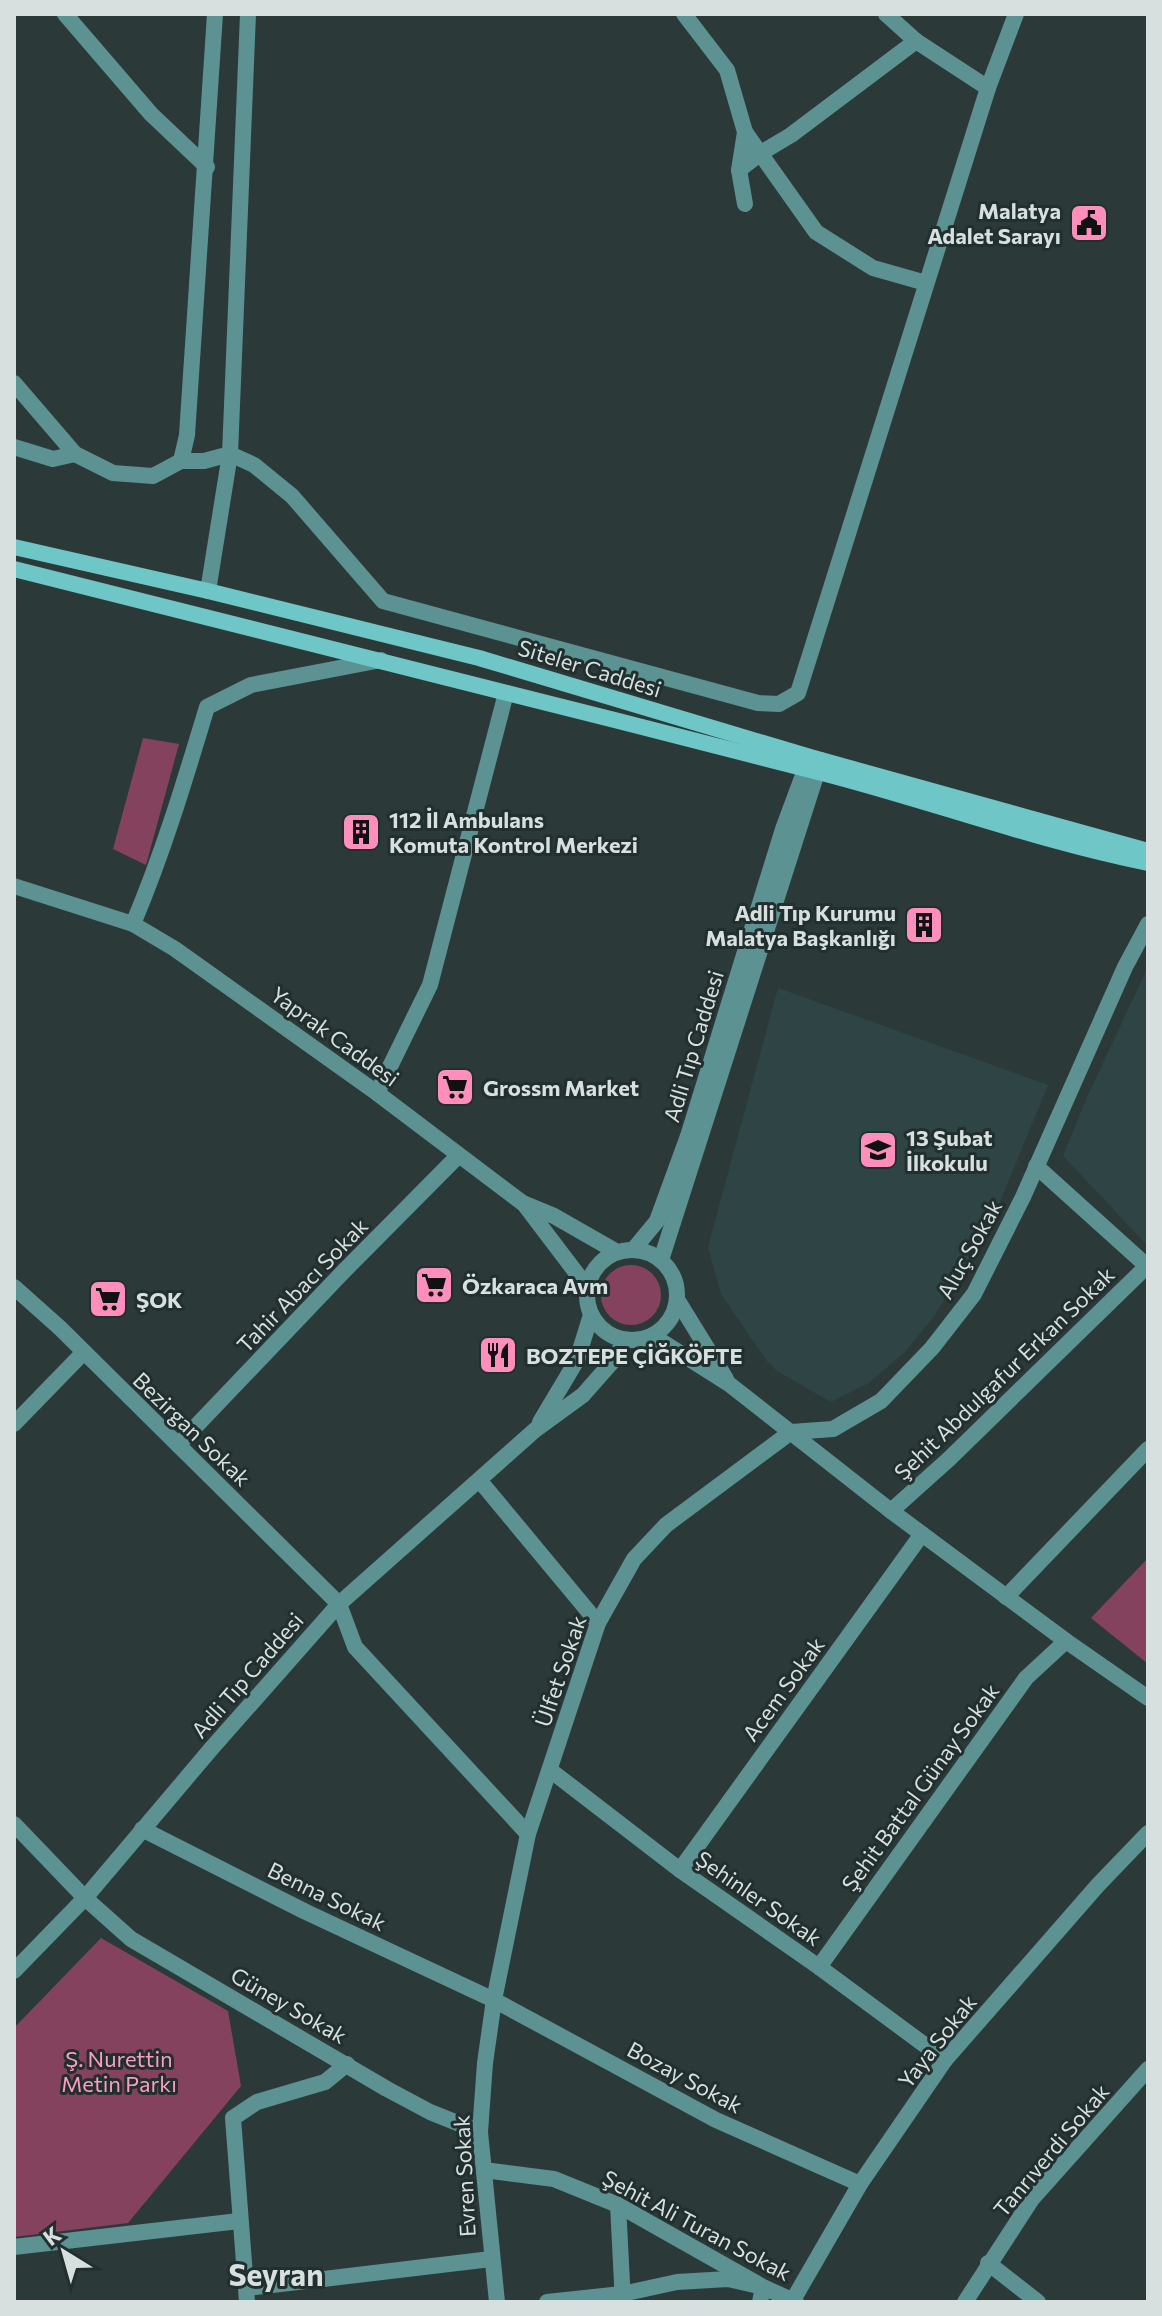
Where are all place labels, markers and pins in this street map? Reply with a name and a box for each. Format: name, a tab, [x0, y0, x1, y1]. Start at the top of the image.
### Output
place label: Malatya Adalet Sarayı	[927, 197, 1061, 249]
public building icon: Malatya Adalet Sarayı	[1068, 202, 1110, 244]
place label: 112 İl Ambulans Komuta Kontrol Merkezi	[389, 806, 638, 858]
building icon: 112 İl Ambulans Komuta Kontrol Merkezi	[340, 811, 382, 853]
place label: Adli Tıp Kurumu Malatya Başkanlığı	[705, 899, 896, 951]
building icon: Adli Tıp Kurumu Malatya Başkanlığı	[903, 904, 945, 946]
supermarket icon: Grossm Market	[434, 1066, 476, 1108]
place label: Grossm Market	[483, 1074, 639, 1101]
place label: 13 Şubat İlkokulu	[906, 1124, 993, 1176]
school or university icon: 13 Şubat İlkokulu	[857, 1129, 899, 1171]
supermarket icon: Özkaraca Avm	[413, 1264, 455, 1306]
place label: Özkaraca Avm	[462, 1272, 608, 1299]
supermarket icon: ŞOK	[87, 1278, 129, 1320]
place label: ŞOK	[136, 1286, 183, 1313]
restaurant icon: BOZTEPE ÇİĞKÖFTE	[477, 1334, 519, 1376]
place label: BOZTEPE ÇİĞKÖFTE	[526, 1342, 743, 1369]

